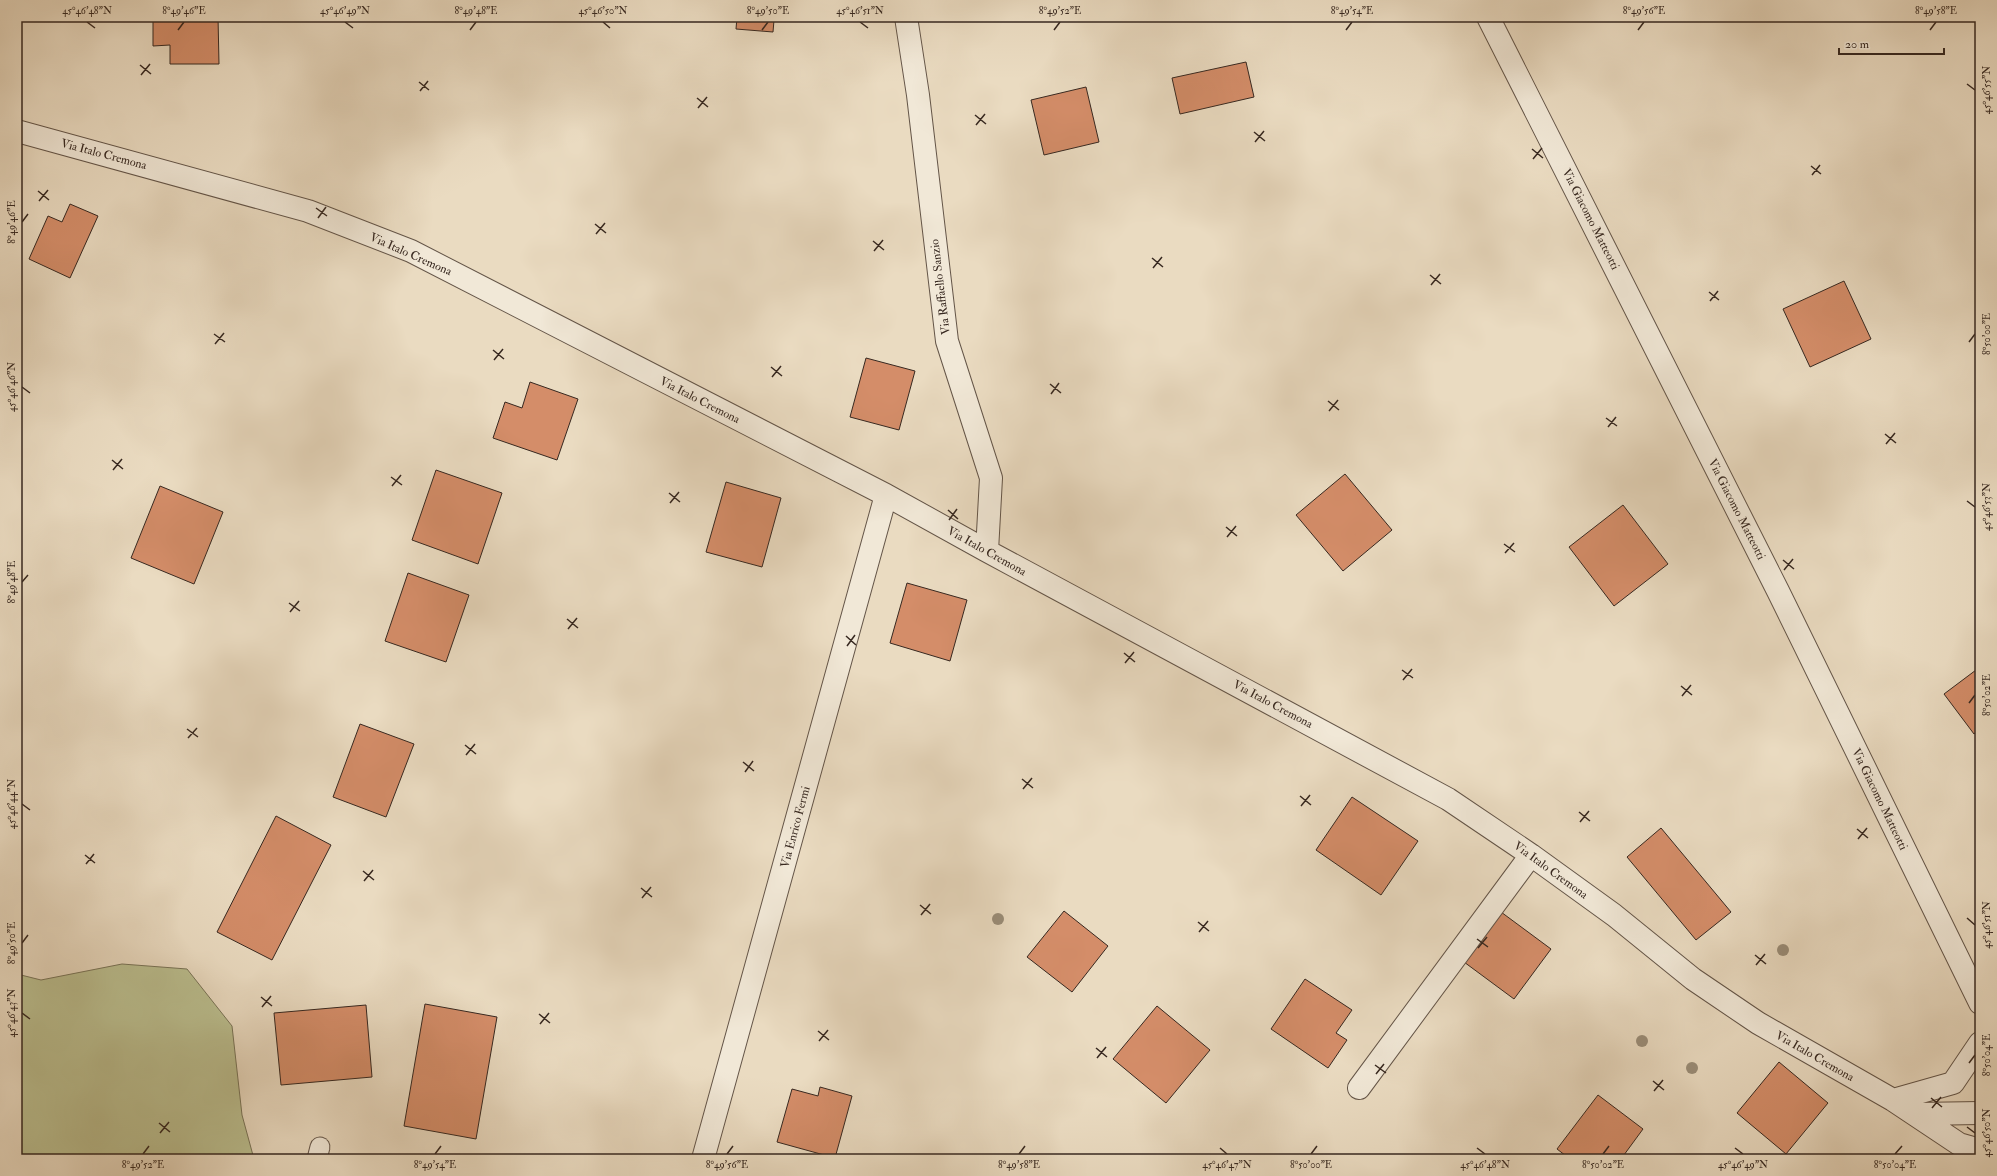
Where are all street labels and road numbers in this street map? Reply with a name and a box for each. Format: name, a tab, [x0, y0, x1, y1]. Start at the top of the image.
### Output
street label: Via Italo Cremona	[59, 136, 149, 173]
street label: Via Giacomo Matteotti	[1559, 166, 1623, 272]
street label: Via Italo Cremona	[367, 230, 455, 280]
street label: Via Raffaello Sanzio	[927, 238, 954, 336]
street label: Via Italo Cremona	[657, 374, 743, 428]
street label: Via Giacomo Matteotti	[1705, 456, 1769, 562]
street label: Via Italo Cremona	[945, 523, 1030, 580]
street label: Via Italo Cremona	[1230, 677, 1316, 732]
street label: Via Giacomo Matteotti	[1848, 746, 1911, 853]
street label: Via Enrico Fermi	[777, 785, 814, 870]
street label: Via Italo Cremona	[1511, 838, 1592, 903]
street label: Via Italo Cremona	[1773, 1028, 1858, 1086]

